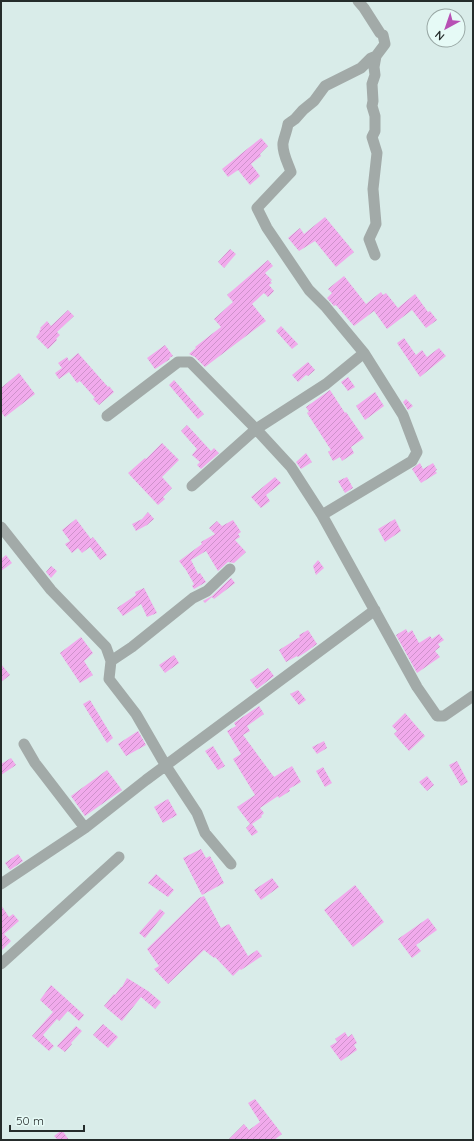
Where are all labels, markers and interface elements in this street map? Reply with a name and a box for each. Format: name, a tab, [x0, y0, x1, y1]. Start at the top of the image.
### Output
north arrow	[426, 8, 466, 48]
text: N	[432, 28, 447, 44]
scale bar	[10, 1107, 84, 1133]
text: 50 m	[16, 1113, 44, 1128]

